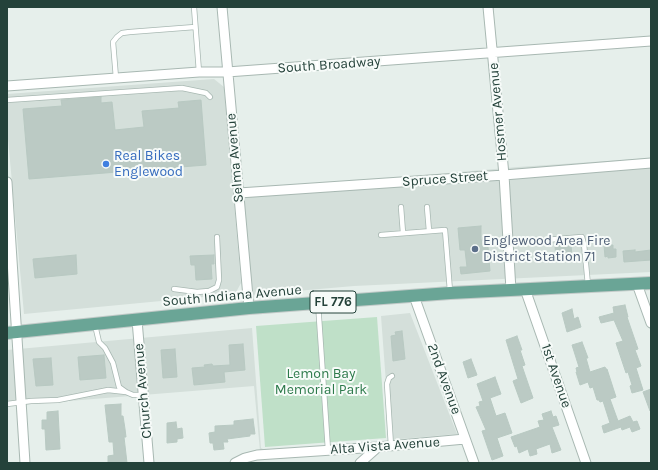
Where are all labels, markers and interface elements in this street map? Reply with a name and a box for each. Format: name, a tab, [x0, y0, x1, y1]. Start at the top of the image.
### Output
street label: South Broadway	[277, 53, 381, 77]
street label: Hosmer Avenue	[485, 62, 511, 162]
street label: Selma Avenue	[223, 113, 247, 203]
place label: Real Bikes Englewood	[114, 148, 183, 180]
marker: Real Bikes Englewood	[101, 159, 111, 169]
street label: Spruce Street	[401, 168, 489, 190]
place label: Englewood Area Fire District Station 71	[483, 233, 610, 266]
marker: Englewood Area Fire District Station 71	[470, 244, 480, 254]
street label: South Indiana Avenue	[162, 282, 302, 310]
road number: FL 776	[310, 291, 356, 313]
street label: 2nd Avenue	[423, 341, 465, 417]
street label: 1st Avenue	[537, 342, 575, 410]
street label: Church Avenue	[130, 343, 156, 439]
park label: Lemon Bay Memorial Park	[275, 366, 367, 398]
street label: Alta Vista Avenue	[330, 434, 440, 458]

